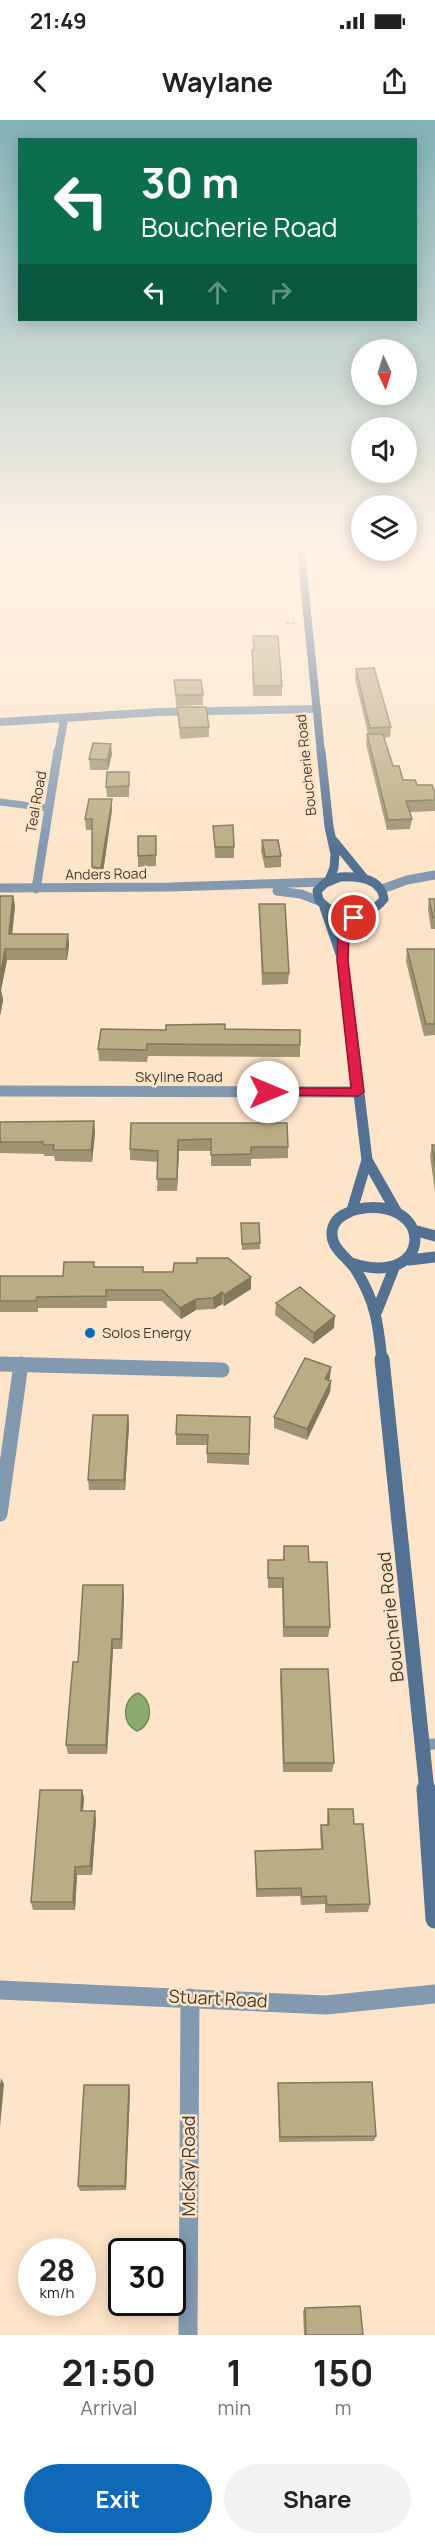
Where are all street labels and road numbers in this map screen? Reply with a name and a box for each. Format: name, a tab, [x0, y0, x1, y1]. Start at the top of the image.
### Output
street label: Boucherie Road	[291, 713, 320, 817]
street label: Teal Road	[21, 770, 50, 834]
street label: Anders Road	[65, 863, 147, 884]
street label: Skyline Road	[135, 1066, 223, 1087]
street label: Boucherie Road	[371, 1551, 409, 1684]
street label: Stuart Road	[168, 1983, 268, 2013]
street label: McKay Road	[176, 2116, 200, 2217]

